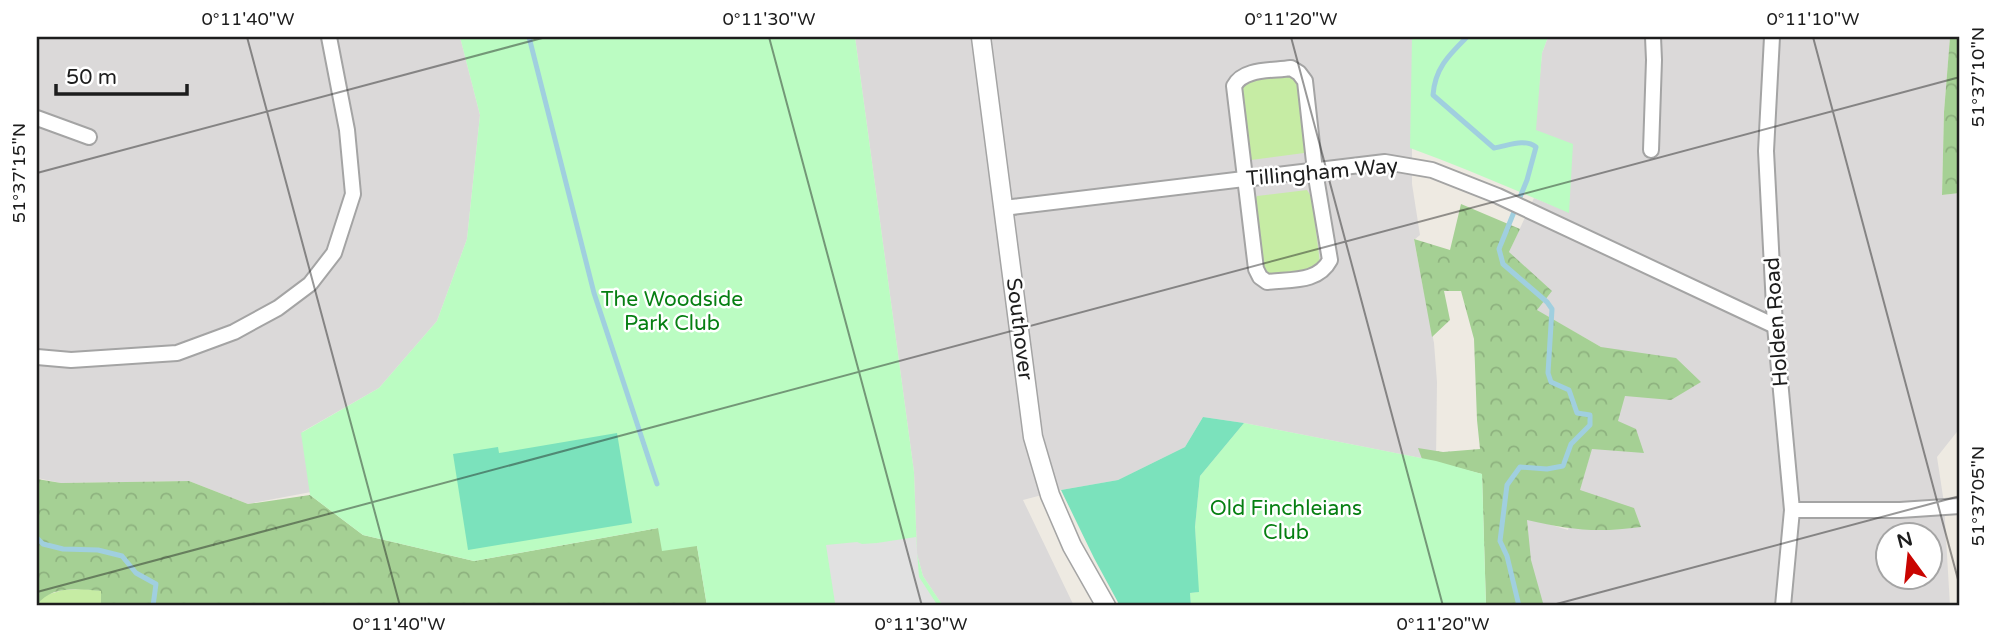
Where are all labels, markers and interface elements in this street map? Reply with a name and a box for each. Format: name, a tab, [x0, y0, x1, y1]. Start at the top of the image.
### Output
text: 0°11'40"W	[202, 8, 294, 30]
text: 0°11'30"W	[723, 8, 815, 30]
text: 0°11'20"W	[1245, 8, 1337, 30]
text: 0°11'10"W	[1767, 8, 1859, 30]
text: 51°37'10"N	[1967, 27, 1989, 127]
scale bar	[56, 52, 187, 96]
text: 50 m	[66, 65, 117, 90]
text: 51°37'15"N	[8, 123, 30, 223]
street label: Tillingham Way	[1245, 153, 1399, 192]
street label: Holden Road	[1760, 256, 1793, 388]
street label: Southover	[1001, 276, 1038, 382]
park label: The Woodside Park Club	[601, 287, 743, 336]
text: 51°37'05"N	[1967, 446, 1989, 546]
park label: Old Finchleians Club	[1210, 496, 1362, 545]
north arrow	[1874, 520, 1944, 590]
text: N	[1895, 528, 1915, 553]
text: 0°11'40"W	[353, 613, 445, 635]
text: 0°11'30"W	[875, 613, 967, 635]
text: 0°11'20"W	[1397, 613, 1489, 635]

